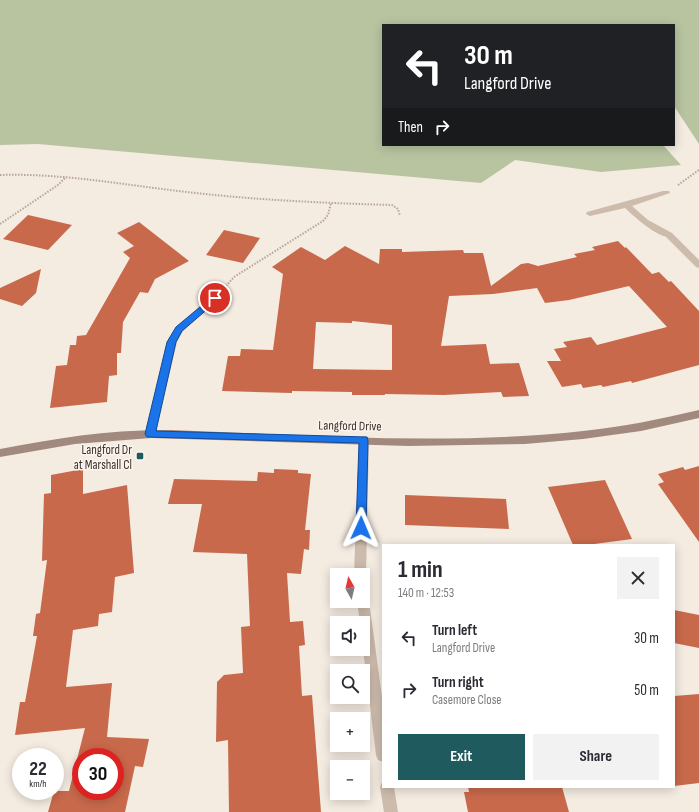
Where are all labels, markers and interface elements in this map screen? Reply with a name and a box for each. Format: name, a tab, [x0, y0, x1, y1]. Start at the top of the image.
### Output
text: 30 m	[464, 39, 513, 72]
icon: left	[398, 40, 450, 92]
text: Langford Drive	[464, 73, 551, 94]
icon: right	[431, 116, 453, 138]
text: Then	[398, 118, 423, 137]
pin	[198, 281, 232, 315]
icon: arrive	[204, 287, 226, 309]
street label: Langford Drive	[318, 417, 382, 435]
place label: Langford Dr at Marshall Cl	[74, 442, 132, 473]
marker: Langford Dr at Marshall Cl	[135, 451, 145, 461]
position arrow	[340, 507, 382, 549]
text: 1 min	[398, 555, 443, 584]
button: close	[617, 557, 659, 599]
north arrow	[330, 568, 370, 608]
map controls	[330, 568, 370, 800]
text: 140 m · 12:53	[398, 585, 454, 601]
button: sound	[330, 616, 370, 656]
text: Turn left	[432, 621, 477, 640]
icon: left	[398, 627, 420, 649]
text: 30 m	[634, 629, 659, 648]
text: Langford Drive	[432, 640, 495, 656]
button: search	[330, 664, 370, 704]
text: Turn right	[432, 673, 484, 692]
icon: right	[398, 679, 420, 701]
text: 50 m	[634, 681, 659, 700]
text: Casemore Close	[432, 692, 502, 708]
button: +	[330, 712, 370, 752]
button: Exit	[398, 734, 525, 780]
button: Share	[533, 734, 659, 780]
speed limit sign: 30	[72, 748, 124, 800]
text: 22	[29, 757, 47, 781]
button: −	[330, 760, 370, 800]
text: km/h	[29, 778, 47, 790]

